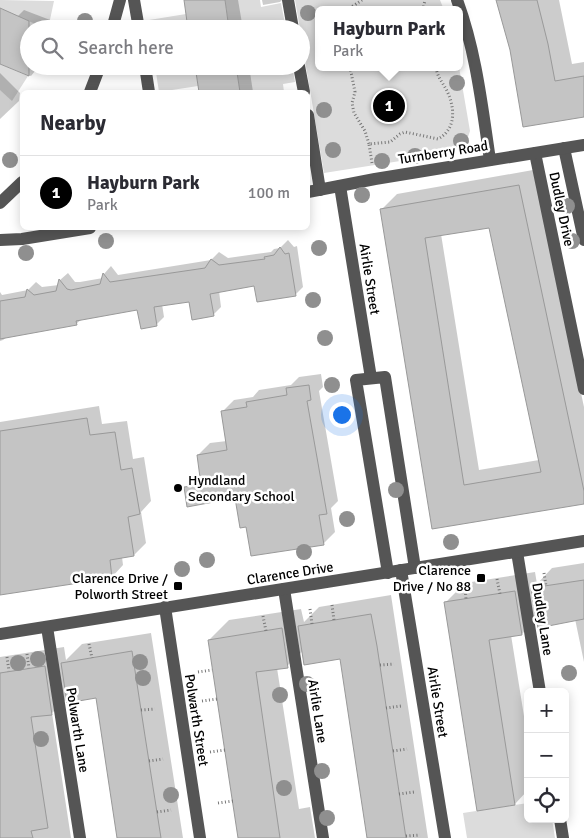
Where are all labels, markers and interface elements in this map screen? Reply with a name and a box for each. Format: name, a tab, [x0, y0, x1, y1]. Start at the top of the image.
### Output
popup	[315, 6, 463, 71]
text: Hayburn Park	[333, 17, 445, 41]
search box	[20, 20, 310, 75]
icon: search	[38, 34, 66, 62]
text: Search here	[78, 36, 174, 60]
text: Park	[333, 41, 363, 61]
pin: 1	[373, 87, 405, 125]
text: Nearby	[40, 110, 106, 136]
street label: Turnberry Road	[397, 137, 489, 168]
street label: Dudley Drive	[545, 170, 578, 248]
text: Hayburn Park	[87, 171, 200, 195]
text: 1	[52, 183, 60, 203]
text: 100 m	[248, 183, 290, 203]
text: Park	[87, 195, 118, 215]
street label: Airlie Street	[355, 242, 384, 316]
your location	[329, 402, 355, 428]
place label: Hyndland Secondary School	[188, 472, 295, 505]
marker: Hyndland Secondary School	[172, 482, 184, 494]
street label: Clarence Drive	[246, 558, 334, 589]
place label: Clarence Drive / No 88	[393, 562, 471, 595]
place label: Clarence Drive / Polworth Street	[72, 570, 168, 603]
marker: Clarence Drive / No 88	[475, 572, 487, 584]
marker: Clarence Drive / Polworth Street	[172, 580, 184, 592]
street label: Dudley Lane	[528, 581, 557, 657]
street label: Airlie Street	[423, 665, 452, 739]
street label: Polwarth Street	[181, 673, 212, 768]
street label: Airlie Lane	[304, 678, 331, 744]
street label: Polwarth Lane	[62, 686, 93, 774]
map controls	[524, 688, 569, 823]
button: +	[524, 688, 569, 733]
button: −	[524, 733, 569, 778]
button: locate	[524, 778, 569, 823]

